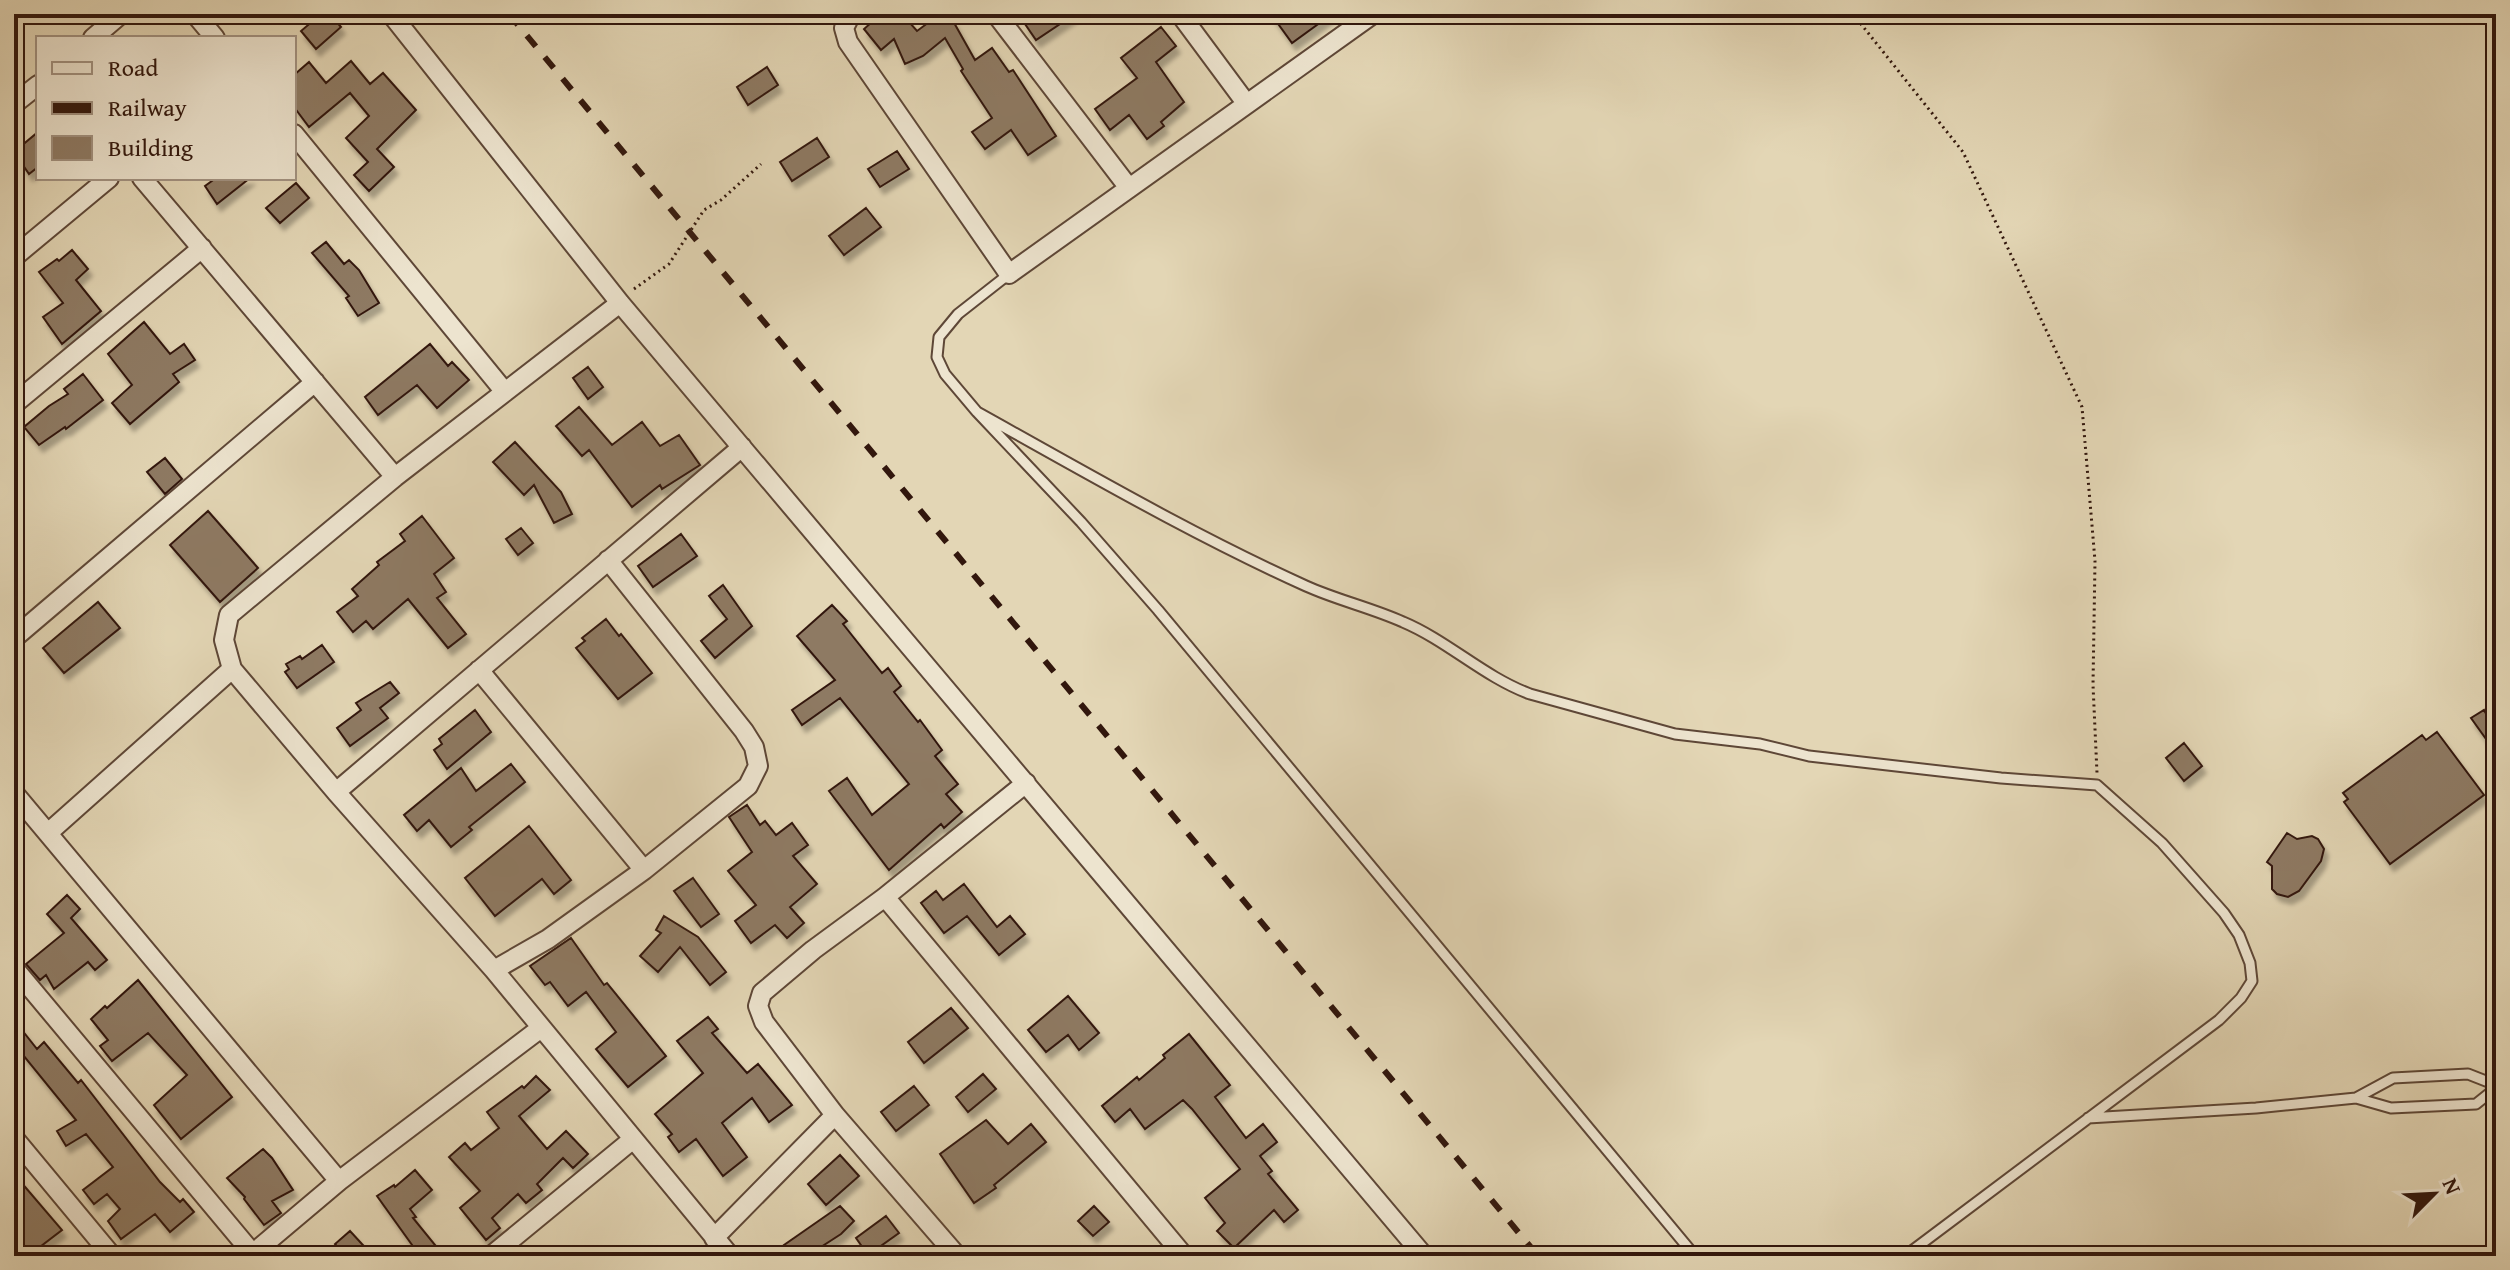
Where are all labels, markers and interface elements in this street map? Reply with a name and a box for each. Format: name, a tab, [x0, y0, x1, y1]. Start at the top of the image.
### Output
legend	[36, 36, 296, 180]
text: Road	[108, 50, 158, 85]
text: Railway	[108, 90, 187, 125]
text: Building	[108, 130, 193, 165]
north arrow	[2394, 1154, 2474, 1234]
text: N	[2435, 1173, 2470, 1199]

